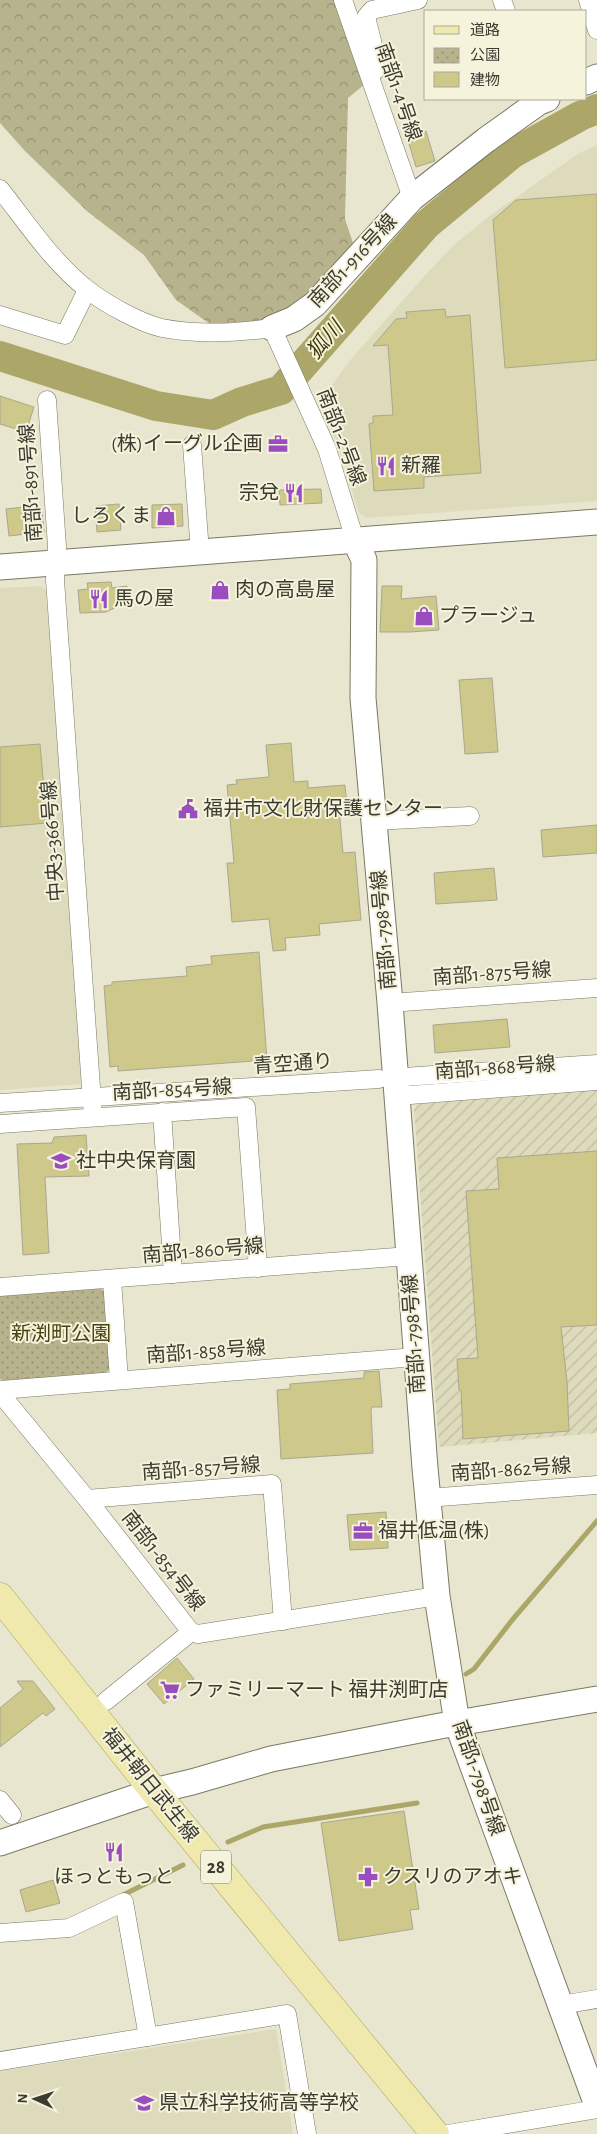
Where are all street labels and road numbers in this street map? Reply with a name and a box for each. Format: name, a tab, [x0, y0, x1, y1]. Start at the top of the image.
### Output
street label: 南部1-4号線	[372, 40, 426, 144]
street label: 南部1-916号線	[304, 209, 401, 311]
street label: 南部1-2号線	[313, 385, 371, 488]
street label: 南部1-891号線	[15, 423, 45, 543]
street label: 中央3-366号線	[37, 780, 67, 902]
street label: 南部1-798号線	[367, 869, 399, 991]
street label: 南部1-875号線	[432, 958, 552, 988]
street label: 青空通り	[252, 1050, 334, 1077]
street label: 南部1-868号線	[434, 1052, 556, 1082]
street label: 南部1-854号線	[111, 1075, 233, 1103]
street label: 南部1-860号線	[141, 1234, 265, 1266]
street label: 南部1-798号線	[398, 1273, 428, 1395]
street label: 南部1-858号線	[145, 1336, 267, 1366]
street label: 南部1-857号線	[141, 1453, 261, 1483]
street label: 南部1-862号線	[450, 1454, 572, 1484]
street label: 南部1-854号線	[118, 1506, 210, 1615]
street label: 南部1-798号線	[449, 1717, 509, 1838]
street label: 福井朝日武生線	[98, 1723, 203, 1846]
road number: 28	[201, 1850, 231, 1884]

